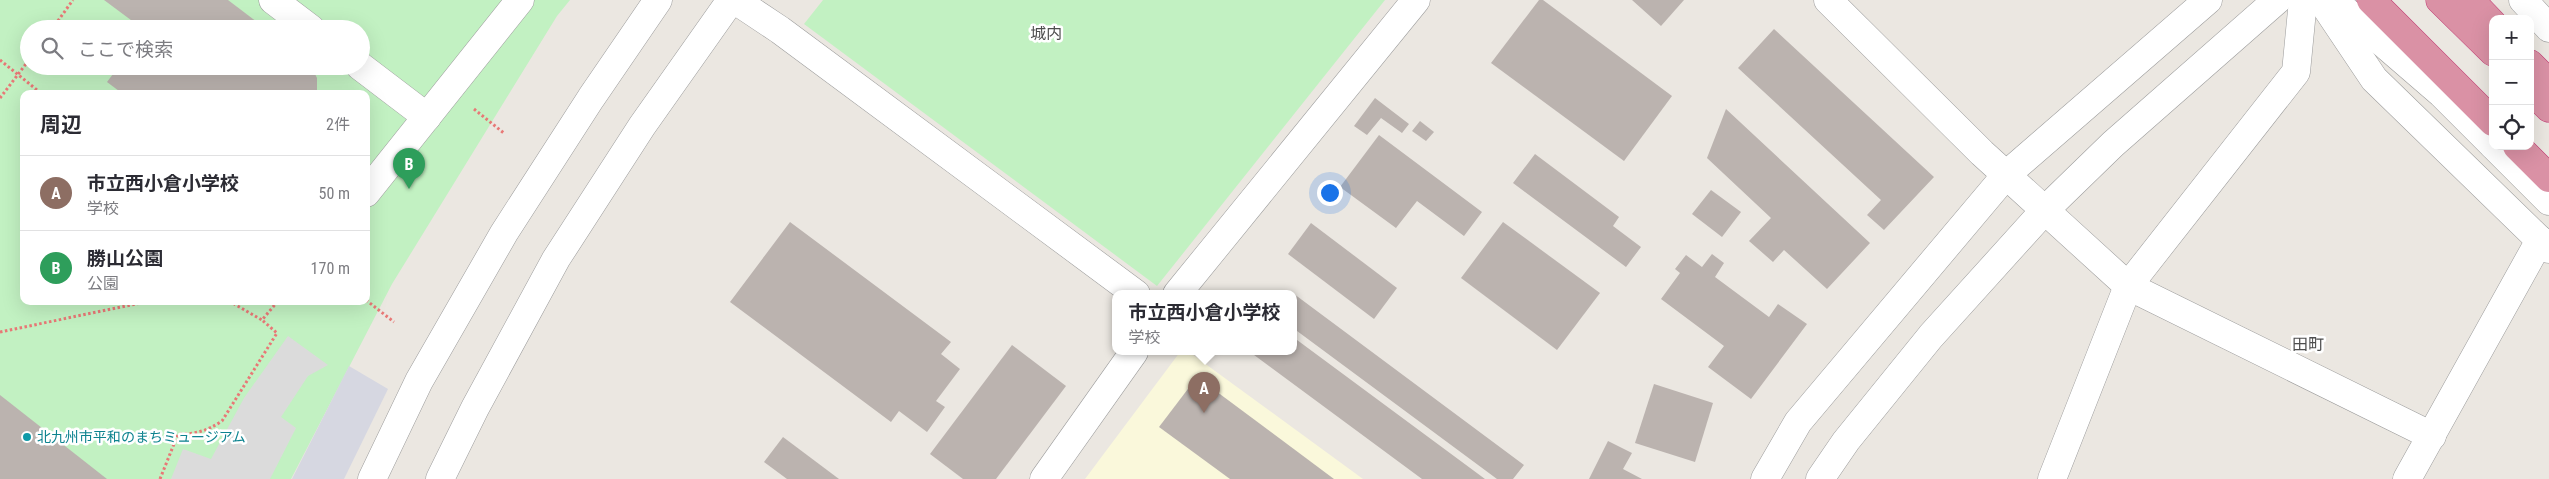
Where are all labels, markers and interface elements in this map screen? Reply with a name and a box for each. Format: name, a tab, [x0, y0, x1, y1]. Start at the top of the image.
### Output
map controls	[2489, 15, 2534, 150]
button: +	[2489, 15, 2534, 60]
search box	[20, 20, 370, 75]
district label: 城内	[1030, 24, 1062, 43]
icon: search	[38, 34, 66, 62]
text: ここで検索	[78, 38, 173, 61]
button: −	[2489, 60, 2534, 105]
button: locate	[2489, 105, 2534, 150]
text: 周辺	[40, 113, 82, 137]
text: 2件	[326, 115, 350, 134]
pin: B	[393, 148, 425, 189]
text: 市立西小倉小学校	[87, 172, 239, 195]
your location	[1317, 180, 1343, 206]
text: A	[51, 184, 61, 203]
text: 50 m	[318, 184, 350, 203]
text: 学校	[87, 199, 119, 218]
text: 勝山公園	[87, 247, 163, 270]
text: B	[52, 259, 60, 278]
text: 170 m	[311, 259, 350, 278]
text: 公園	[87, 274, 119, 293]
popup	[1112, 290, 1297, 355]
text: 市立西小倉小学校	[1128, 301, 1281, 324]
text: 学校	[1128, 328, 1161, 347]
district label: 田町	[2292, 335, 2324, 354]
pin: A	[1188, 372, 1220, 413]
place label: 北九州市平和のまちミュージアム	[37, 429, 246, 445]
marker: 北九州市平和のまちミュージアム	[21, 431, 33, 443]

